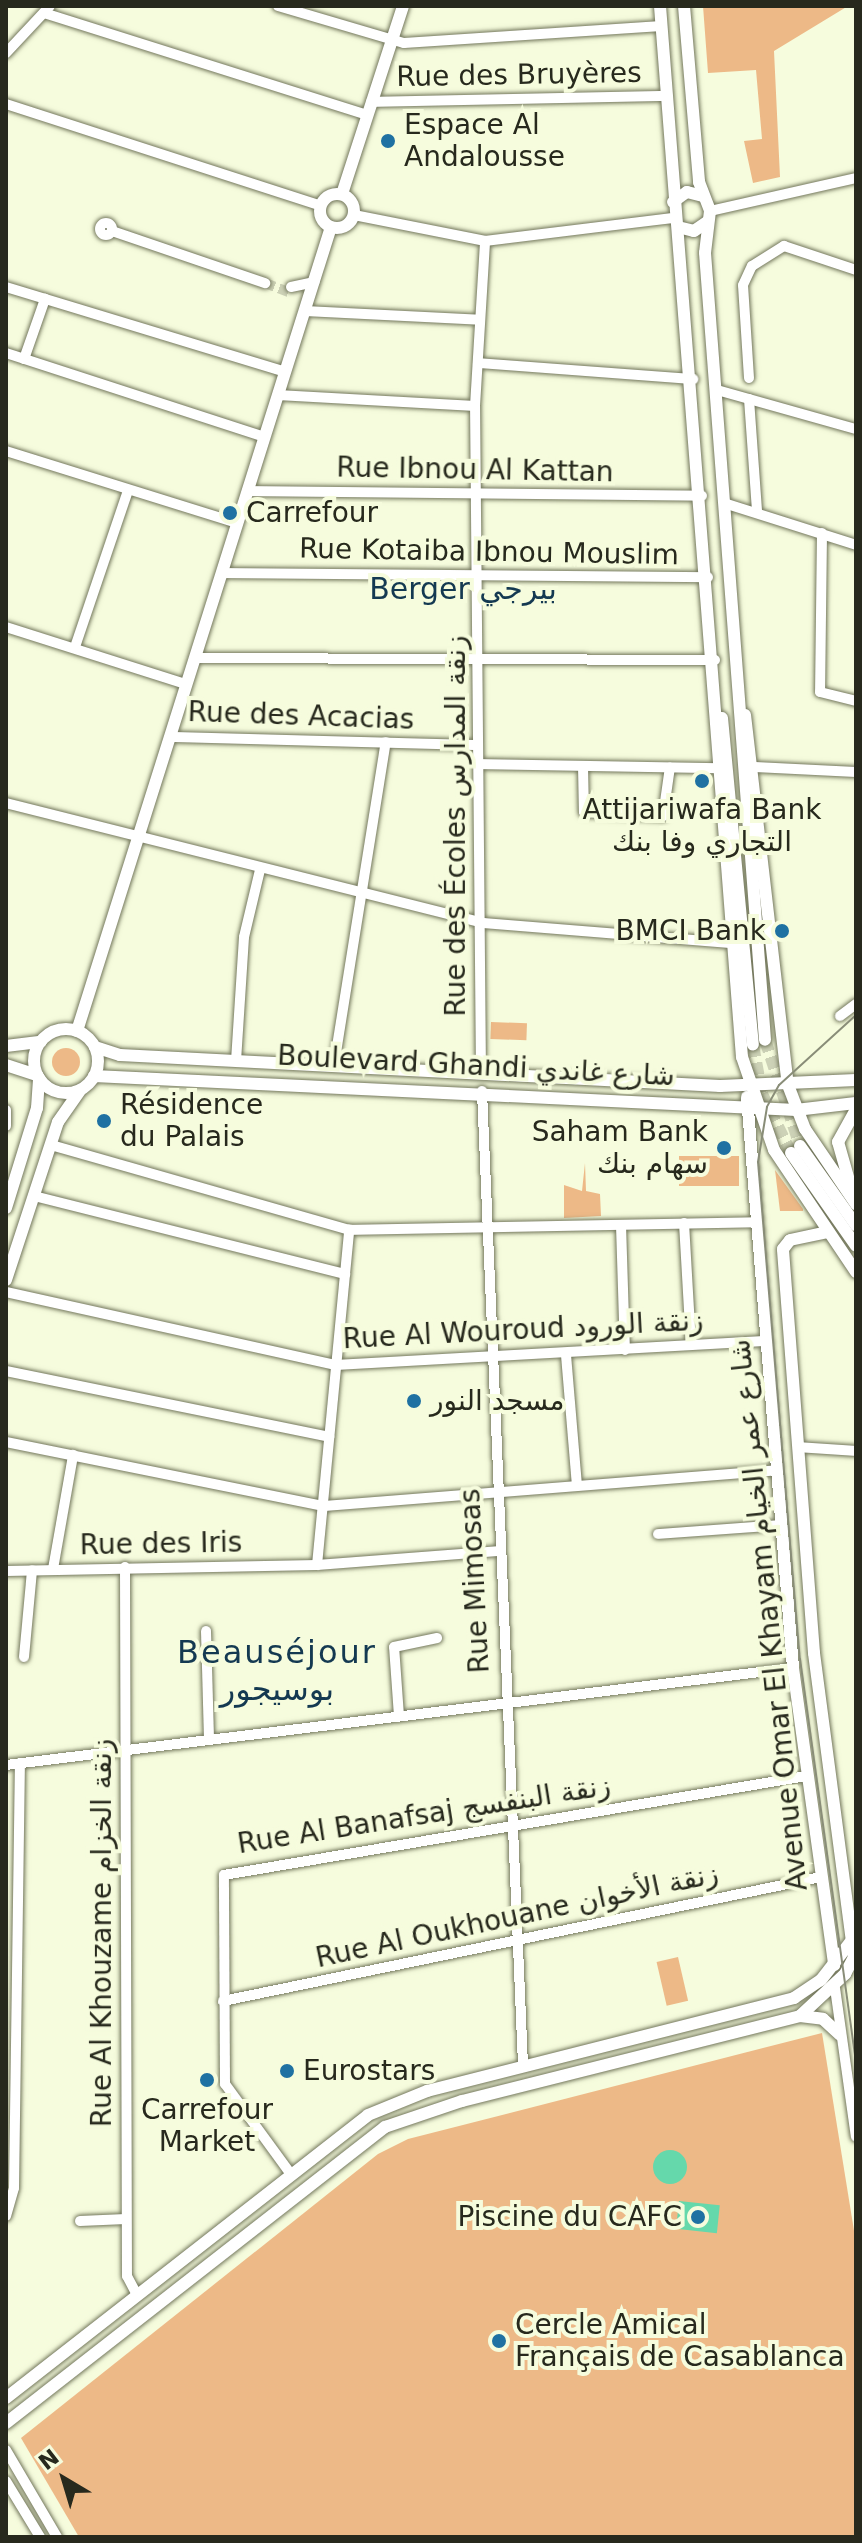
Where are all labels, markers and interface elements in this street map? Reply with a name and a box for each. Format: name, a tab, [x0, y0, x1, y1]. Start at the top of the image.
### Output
street label: Rue des Bruyères	[396, 56, 642, 94]
place label: Espace Al Andalousse	[404, 108, 565, 174]
marker: Espace Al Andalousse	[379, 132, 397, 150]
street label: Rue Ibnou Al Kattan	[336, 451, 614, 489]
place label: Carrefour	[246, 496, 378, 530]
marker: Carrefour	[221, 504, 239, 522]
street label: Rue Kotaiba Ibnou Mouslim	[299, 532, 679, 572]
district label: Berger بيرجي	[369, 571, 557, 607]
street label: Rue des Écoles زنقة المدارس	[439, 635, 473, 1017]
street label: Rue des Acacias	[187, 695, 415, 737]
marker: Attijariwafa Bank التجاري وفا بنك	[693, 772, 711, 790]
place label: Attijariwafa Bank التجاري وفا بنك	[583, 793, 821, 859]
place label: BMCI Bank	[616, 914, 766, 948]
marker: BMCI Bank	[773, 922, 791, 940]
street label: Boulevard Ghandi شارع غاندي	[276, 1039, 676, 1093]
place label: Résidence du Palais	[120, 1088, 263, 1154]
marker: Résidence du Palais	[95, 1112, 113, 1130]
place label: Saham Bank سهام بنك	[532, 1115, 708, 1181]
marker: Saham Bank سهام بنك	[715, 1139, 733, 1157]
street label: Rue Al Wouroud زنقة الورود	[342, 1304, 704, 1356]
street label: Avenue Omar El Khayam شارع عمر الخيام	[723, 1338, 815, 1892]
place label: مسجد النور	[430, 1384, 564, 1418]
marker: مسجد النور	[405, 1392, 423, 1410]
street label: Rue Mimosas	[453, 1488, 497, 1674]
street label: Rue des Iris	[79, 1526, 243, 1562]
district label: Beauséjour بوسيجور	[177, 1634, 377, 1709]
street label: Rue Al Khouzame زنقة الخزام	[85, 1739, 119, 2127]
street label: Rue Al Banafsaj زنقة البنفسج	[235, 1769, 613, 1861]
street label: Rue Al Oukhouane زنقة الأخوان	[313, 1857, 721, 1975]
place label: Eurostars	[303, 2054, 435, 2088]
marker: Eurostars	[278, 2062, 296, 2080]
marker: Carrefour Market	[198, 2071, 216, 2089]
place label: Carrefour Market	[141, 2093, 273, 2159]
place label: Piscine du CAFC	[458, 2200, 682, 2234]
marker: Piscine du CAFC	[689, 2208, 707, 2226]
place label: Cercle Amical Français de Casablanca	[515, 2308, 845, 2374]
marker: Cercle Amical Français de Casablanca	[490, 2332, 508, 2350]
north arrow	[24, 2439, 104, 2519]
text: N	[34, 2444, 64, 2475]

